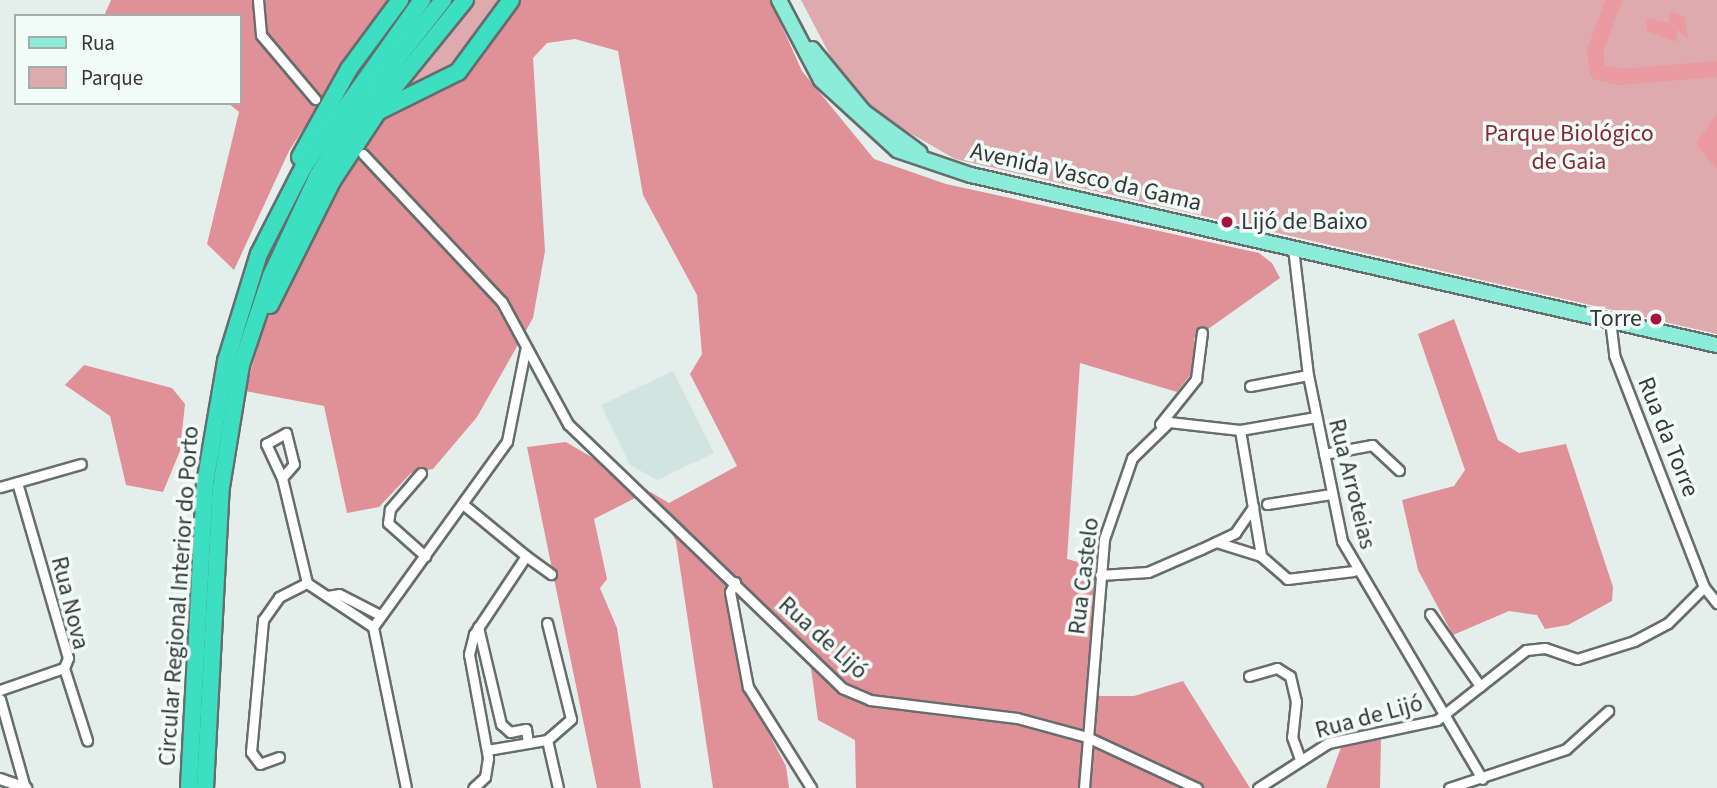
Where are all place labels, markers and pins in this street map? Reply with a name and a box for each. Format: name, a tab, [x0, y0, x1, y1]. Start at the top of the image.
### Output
place label: Lijó de Baixo	[1241, 208, 1368, 236]
marker: Lijó de Baixo	[1219, 214, 1235, 230]
place label: Torre	[1589, 305, 1642, 333]
marker: Torre	[1648, 311, 1664, 327]

